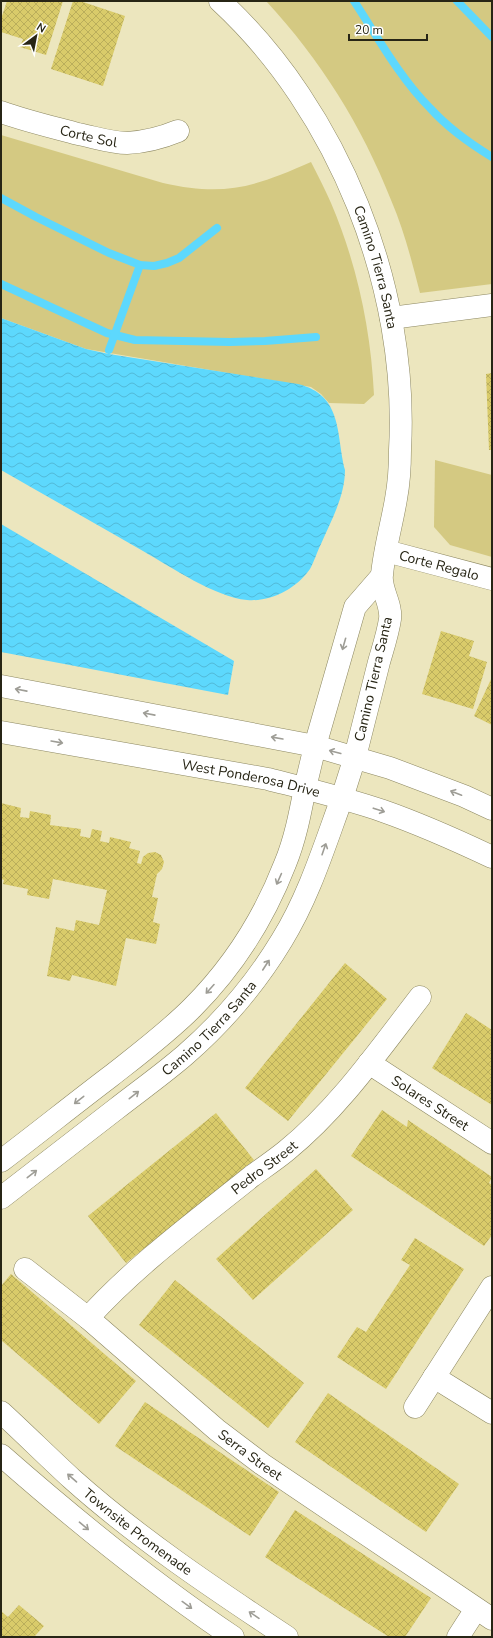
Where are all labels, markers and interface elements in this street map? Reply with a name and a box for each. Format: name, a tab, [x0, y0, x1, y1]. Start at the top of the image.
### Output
north arrow	[16, 16, 56, 56]
scale bar	[349, 16, 427, 42]
text: N	[34, 19, 49, 36]
text: 20 m	[355, 22, 383, 38]
street label: Corte Sol	[58, 121, 119, 152]
street label: Camino Tierra Santa	[349, 203, 402, 330]
street label: Corte Regalo	[397, 546, 481, 585]
street label: Camino Tierra Santa	[350, 615, 397, 743]
one-way arrow	[340, 638, 347, 651]
one-way arrow	[15, 685, 28, 693]
one-way arrow	[143, 710, 156, 718]
one-way arrow	[270, 734, 283, 742]
one-way arrow	[50, 738, 63, 746]
one-way arrow	[329, 748, 342, 755]
street label: West Ponderosa Drive	[180, 755, 322, 802]
one-way arrow	[451, 789, 463, 797]
one-way arrow	[372, 807, 385, 814]
one-way arrow	[320, 843, 328, 855]
one-way arrow	[275, 873, 282, 885]
one-way arrow	[262, 959, 270, 970]
street label: Camino Tierra Santa	[158, 977, 261, 1080]
one-way arrow	[205, 984, 214, 994]
street label: Solares Street	[387, 1071, 472, 1135]
one-way arrow	[129, 1090, 140, 1099]
one-way arrow	[74, 1096, 85, 1105]
street label: Pedro Street	[227, 1136, 302, 1199]
one-way arrow	[26, 1170, 37, 1179]
street label: Serra Street	[214, 1425, 286, 1485]
one-way arrow	[67, 1474, 77, 1483]
street label: Townsite Promenade	[79, 1484, 196, 1580]
one-way arrow	[78, 1521, 89, 1530]
one-way arrow	[181, 1601, 192, 1609]
one-way arrow	[249, 1611, 260, 1619]

